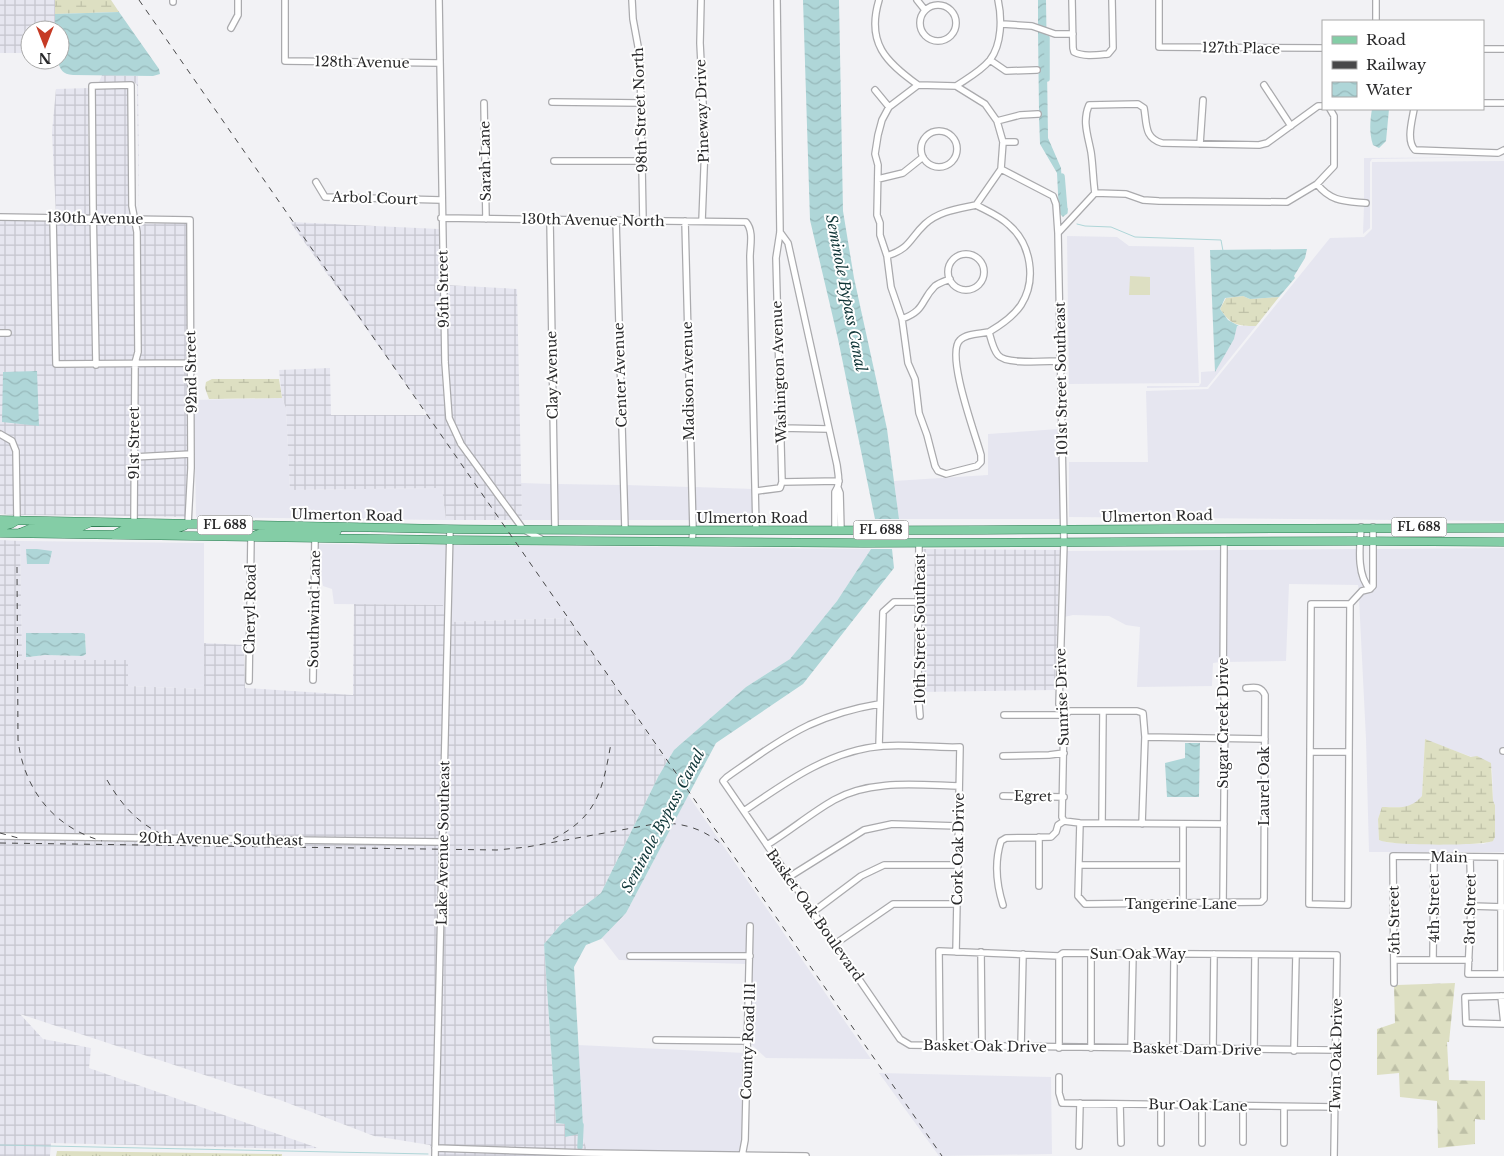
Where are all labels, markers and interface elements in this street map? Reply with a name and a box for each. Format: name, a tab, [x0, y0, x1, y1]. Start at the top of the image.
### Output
north arrow	[20, 20, 70, 70]
legend	[1322, 20, 1484, 110]
text: Road	[1366, 30, 1406, 49]
street label: 127th Place	[1202, 38, 1280, 58]
street label: 98th Street North	[629, 47, 651, 173]
text: N	[38, 49, 52, 67]
street label: 128th Avenue	[314, 52, 410, 72]
text: Railway	[1366, 55, 1427, 74]
street label: Pineway Drive	[691, 59, 713, 163]
text: Water	[1365, 80, 1413, 99]
street label: Sarah Lane	[475, 121, 495, 201]
street label: Arbol Court	[331, 187, 419, 209]
street label: 130th Avenue	[47, 208, 143, 228]
street label: 130th Avenue North	[521, 210, 665, 230]
water label: Seminole Bypass Canal	[822, 213, 871, 373]
street label: 95th Street	[433, 249, 453, 328]
street label: Washington Avenue	[768, 300, 791, 445]
street label: 101st Street Southeast	[1051, 301, 1071, 456]
street label: Madison Avenue	[678, 321, 698, 441]
street label: Center Avenue	[609, 322, 631, 428]
street label: 92nd Street	[181, 330, 201, 414]
street label: Clay Avenue	[542, 331, 562, 419]
street label: 91st Street	[125, 406, 143, 480]
street label: Ulmerton Road	[291, 505, 404, 525]
street label: Ulmerton Road	[1101, 506, 1214, 526]
street label: Ulmerton Road	[696, 509, 808, 527]
road number: FL 688	[198, 516, 252, 534]
road number: FL 688	[1392, 518, 1446, 536]
road number: FL 688	[854, 520, 908, 540]
street label: Southwind Lane	[304, 550, 324, 668]
street label: 10th Street Southeast	[911, 553, 929, 705]
street label: Cheryl Road	[240, 563, 260, 654]
street label: Sunrise Drive	[1051, 648, 1073, 746]
street label: Sugar Creek Drive	[1214, 657, 1232, 789]
water label: Seminole Bypass Canal	[617, 745, 709, 896]
street label: Laurel Oak	[1255, 746, 1273, 826]
street label: Lake Avenue Southeast	[433, 760, 453, 926]
street label: Egret	[1014, 787, 1053, 805]
street label: Cork Oak Drive	[948, 792, 968, 906]
street label: 20th Avenue Southeast	[139, 829, 304, 849]
street label: Basket Oak Boulevard	[762, 845, 868, 985]
street label: Main	[1430, 848, 1468, 866]
street label: 4th Street	[1425, 873, 1443, 943]
street label: 3rd Street	[1460, 873, 1480, 945]
street label: 5th Street	[1384, 885, 1404, 955]
street label: Tangerine Lane	[1125, 895, 1237, 913]
street label: Sun Oak Way	[1090, 945, 1186, 963]
street label: County Road 111	[737, 982, 759, 1100]
street label: Twin Oak Drive	[1326, 998, 1346, 1112]
street label: Basket Oak Drive	[923, 1036, 1047, 1056]
street label: Basket Dam Drive	[1132, 1039, 1262, 1059]
street label: Bur Oak Lane	[1148, 1095, 1248, 1115]

